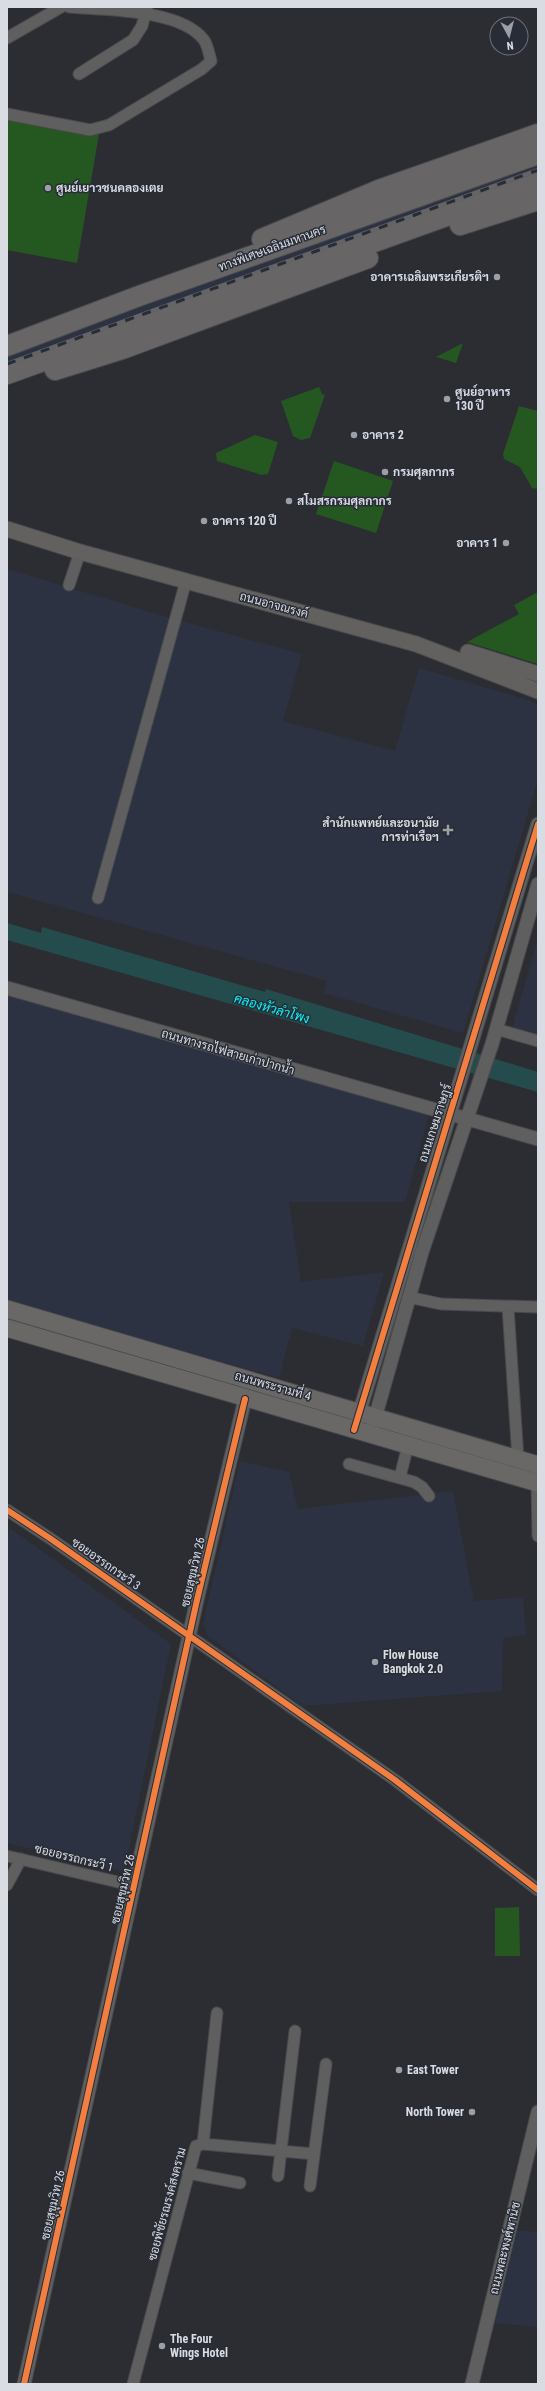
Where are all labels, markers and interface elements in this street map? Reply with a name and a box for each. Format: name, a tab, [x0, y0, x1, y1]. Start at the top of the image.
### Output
north arrow	[489, 16, 529, 56]
text: N	[506, 39, 514, 52]
place label: ศูนย์เยาวชนคลองเตย	[56, 180, 164, 196]
marker: ศูนย์เยาวชนคลองเตย	[43, 183, 53, 193]
street label: ทางพิเศษเฉลิมมหานคร	[216, 222, 328, 274]
place label: อาคารเฉลิมพระเกียรติฯ	[370, 269, 489, 284]
marker: อาคารเฉลิมพระเกียรติฯ	[492, 272, 502, 282]
place label: ศูนย์อาหาร 130 ปี	[455, 384, 511, 413]
marker: ศูนย์อาหาร 130 ปี	[442, 394, 452, 404]
place label: อาคาร 2	[362, 428, 404, 442]
marker: อาคาร 2	[349, 430, 359, 440]
place label: กรมศุลกากร	[393, 465, 455, 480]
marker: กรมศุลกากร	[380, 467, 390, 477]
place label: สโมสรกรมศุลกากร	[297, 493, 392, 509]
marker: สโมสรกรมศุลกากร	[284, 496, 294, 506]
place label: อาคาร 120 ปี	[212, 513, 277, 528]
marker: อาคาร 120 ปี	[199, 516, 209, 526]
place label: อาคาร 1	[456, 536, 498, 550]
marker: อาคาร 1	[501, 538, 511, 548]
street label: ถนนอาจณรงค์	[238, 588, 310, 621]
place label: สำนักแพทย์และอนามัย การท่าเรือฯ	[322, 815, 439, 844]
marker: สำนักแพทย์และอนามัย การท่าเรือฯ	[442, 824, 454, 836]
water label: คลองหัวลำโพง	[232, 990, 312, 1026]
street label: ถนนทางรถไฟสายเก่าปากน้ำ	[160, 1022, 297, 1078]
street label: ถนนเกษมราษฎร์	[415, 1082, 455, 1164]
street label: ถนนพระรามที่ 4	[233, 1365, 314, 1404]
street label: ซอยอรรถกระวี 3	[69, 1534, 144, 1593]
street label: ซอยสุขุมวิท 26	[178, 1536, 210, 1609]
place label: Flow House Bangkok 2.0	[383, 1648, 443, 1676]
marker: Flow House Bangkok 2.0	[370, 1657, 380, 1667]
street label: ซอยอรรถกระวี 1	[33, 1840, 115, 1875]
street label: ซอยสุขุมวิท 26	[108, 1853, 140, 1926]
place label: East Tower	[407, 2063, 459, 2077]
marker: East Tower	[394, 2065, 404, 2075]
place label: North Tower	[406, 2105, 464, 2119]
marker: North Tower	[467, 2107, 477, 2117]
street label: ซอยพิชัยรณรงค์สงคราม	[144, 2145, 189, 2262]
street label: ซอยสุขุมวิท 26	[38, 2169, 70, 2242]
street label: ถนนพละพงศ์พานิช	[486, 2200, 523, 2296]
place label: The Four Wings Hotel	[170, 2332, 228, 2360]
marker: The Four Wings Hotel	[157, 2341, 167, 2351]

